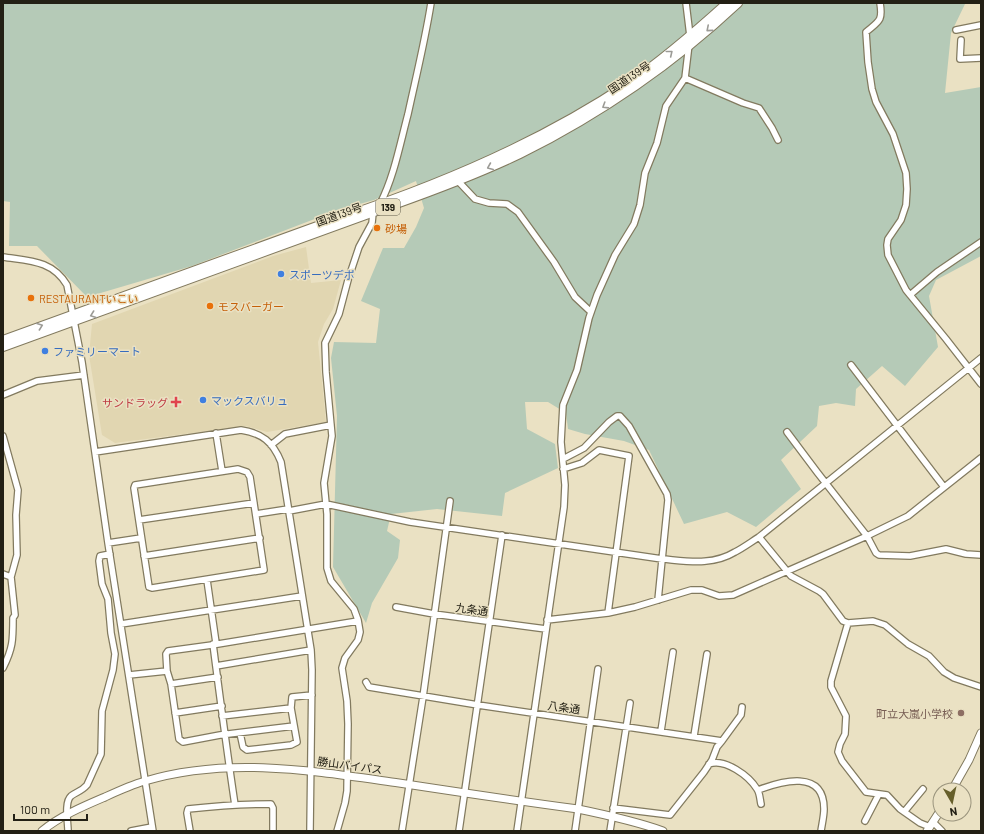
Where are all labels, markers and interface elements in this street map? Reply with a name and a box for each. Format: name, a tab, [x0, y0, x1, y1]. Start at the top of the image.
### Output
one-way arrow	[706, 24, 714, 31]
one-way arrow	[665, 50, 672, 57]
street label: 国道139号	[605, 58, 653, 96]
one-way arrow	[602, 101, 609, 109]
one-way arrow	[487, 162, 495, 170]
road number: 139	[376, 199, 400, 215]
street label: 国道139号	[314, 200, 364, 228]
place label: 砂場	[385, 222, 407, 235]
marker: 砂場	[372, 223, 382, 233]
place label: スポーツデポ	[289, 268, 355, 281]
marker: スポーツデポ	[276, 269, 286, 279]
place label: RESTAURANTいこい	[39, 292, 138, 305]
marker: RESTAURANTいこい	[26, 293, 36, 303]
place label: モスバーガー	[218, 300, 284, 313]
marker: モスバーガー	[205, 301, 215, 311]
one-way arrow	[90, 310, 97, 318]
one-way arrow	[36, 323, 43, 331]
place label: ファミリーマート	[53, 345, 141, 358]
marker: ファミリーマート	[40, 346, 50, 356]
place label: マックスバリュ	[211, 394, 288, 407]
marker: マックスバリュ	[198, 395, 208, 405]
place label: サンドラッグ	[102, 396, 168, 409]
marker: サンドラッグ	[171, 397, 181, 407]
street label: 九条通	[455, 600, 489, 618]
street label: 八条通	[547, 698, 581, 716]
place label: 町立大嵐小学校	[876, 707, 953, 720]
marker: 町立大嵐小学校	[956, 708, 966, 718]
street label: 勝山バイパス	[317, 754, 383, 776]
north arrow	[932, 782, 972, 822]
scale bar	[14, 796, 87, 822]
text: 100 m	[20, 802, 50, 816]
text: N	[949, 805, 958, 819]

